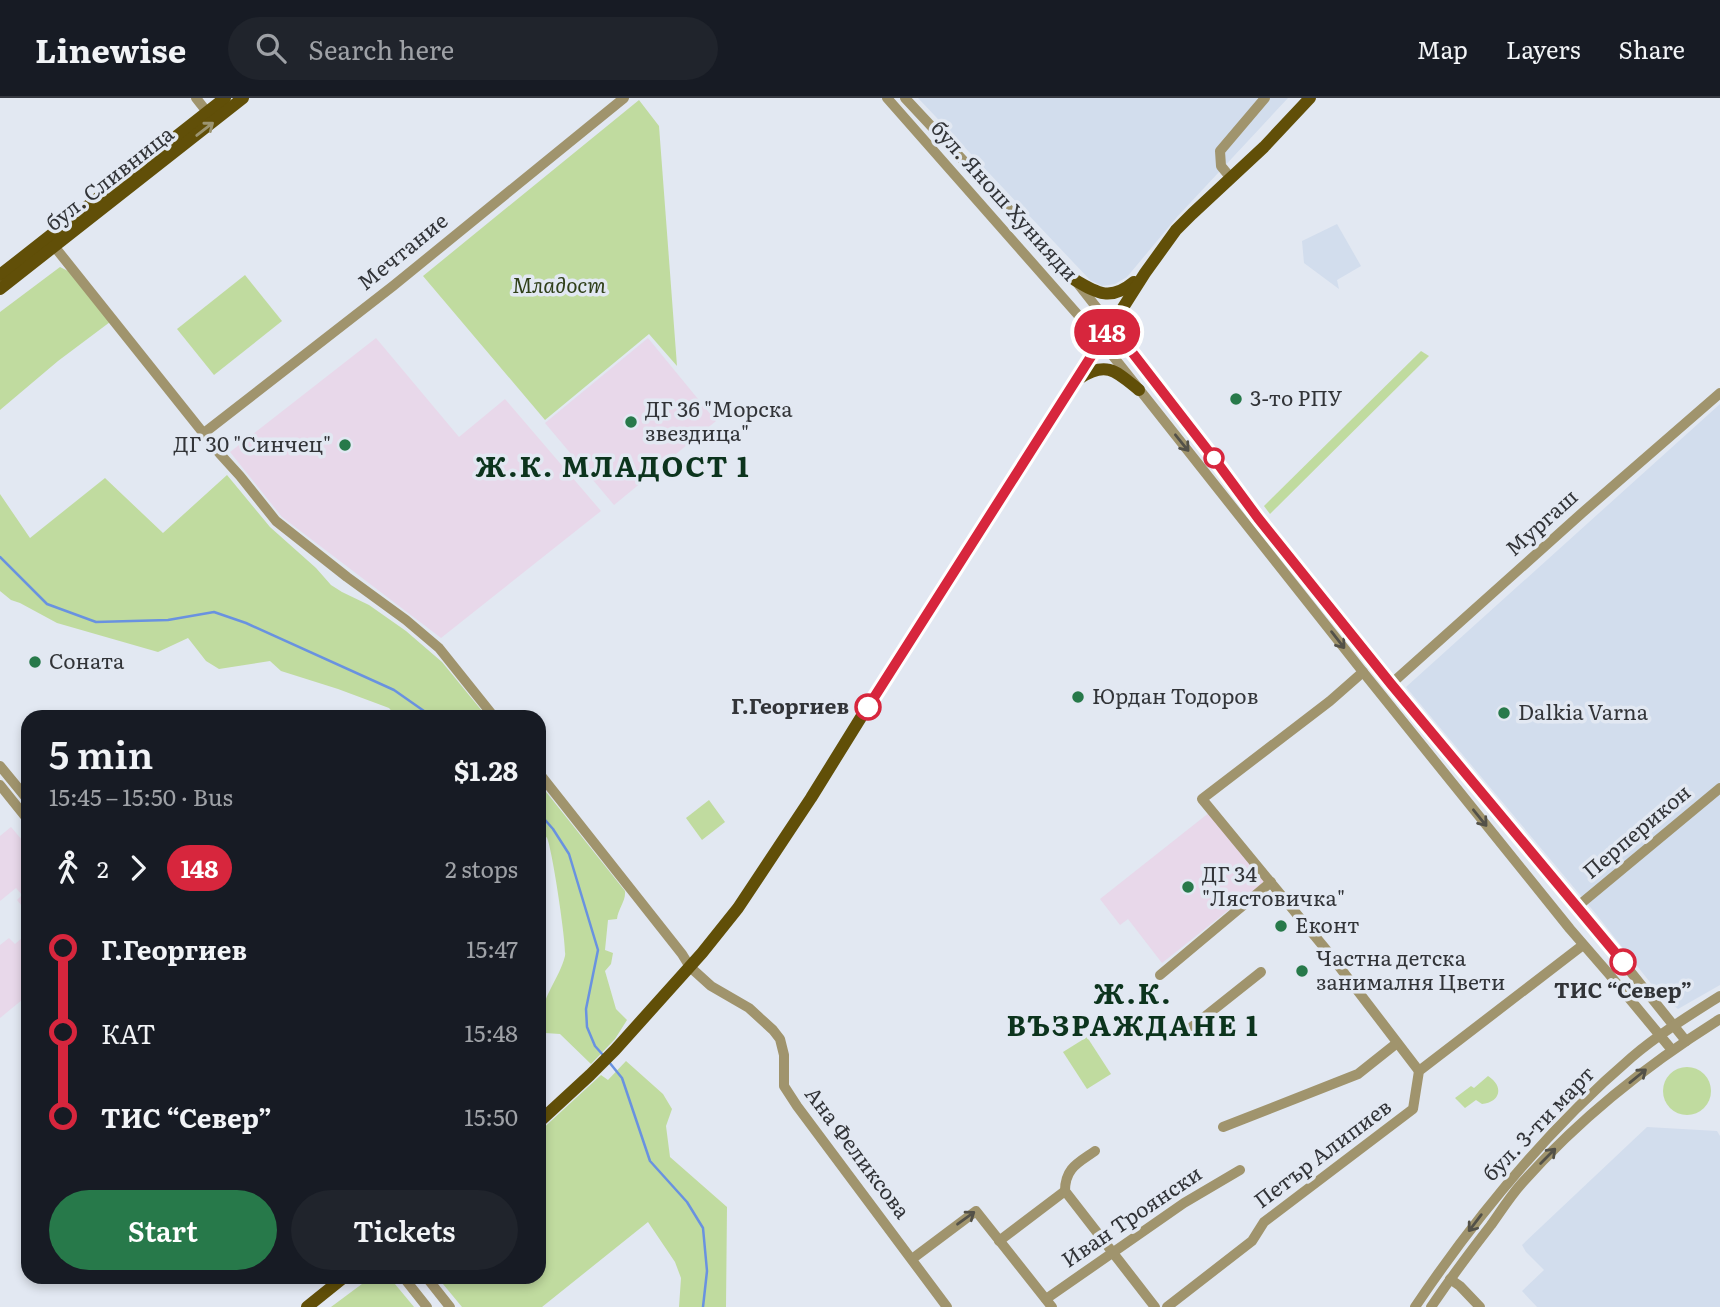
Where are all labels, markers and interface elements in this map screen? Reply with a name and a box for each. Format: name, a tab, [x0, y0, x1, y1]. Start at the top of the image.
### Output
search box	[228, 17, 718, 80]
text: Linewise	[35, 24, 186, 73]
icon: search	[252, 29, 290, 67]
text: Search here	[308, 29, 454, 68]
text: Map	[1417, 31, 1468, 66]
text: Layers	[1506, 31, 1580, 66]
text: Share	[1618, 31, 1685, 66]
street label: бул. Янош Хунияди	[925, 112, 1087, 287]
street label: бул. Сливница	[38, 117, 180, 237]
one-way arrow	[195, 121, 214, 136]
street label: Мечтание	[350, 204, 453, 296]
park label: Младост	[512, 268, 606, 299]
line badge: 148	[1067, 309, 1147, 355]
text: 148	[1088, 314, 1126, 349]
place label: 3-то РПУ	[1250, 381, 1343, 412]
marker: 3-то РПУ	[1228, 391, 1244, 407]
place label: ДГ 36 "Морска звездица"	[645, 392, 793, 447]
marker: ДГ 36 "Морска звездица"	[623, 414, 639, 430]
place label: ДГ 30 "Синчец"	[173, 427, 331, 458]
one-way arrow	[1175, 433, 1190, 451]
marker: ДГ 30 "Синчец"	[337, 437, 353, 453]
district label: Ж.К. МЛАДОСТ 1	[475, 444, 751, 486]
unlabelled marker	[1204, 448, 1224, 468]
street label: Мургаш	[1497, 480, 1583, 562]
one-way arrow	[1331, 631, 1346, 649]
place label: Соната	[49, 644, 125, 675]
marker: Соната	[27, 654, 43, 670]
place label: Юрдан Тодоров	[1092, 679, 1258, 710]
place label: Г.Георгиев	[731, 689, 849, 720]
marker: Юрдан Тодоров	[1070, 689, 1086, 705]
marker: Г.Георгиев	[855, 694, 881, 720]
place label: Dalkia Varna	[1518, 695, 1649, 726]
marker: Dalkia Varna	[1496, 705, 1512, 721]
text: 5 min	[49, 724, 153, 781]
text: $1.28	[454, 750, 518, 789]
street label: Перперикон	[1575, 776, 1696, 885]
text: 15:45 – 15:50 · Bus	[49, 779, 233, 813]
one-way arrow	[1473, 809, 1488, 827]
icon: walk	[49, 849, 87, 887]
icon: forward	[119, 849, 157, 887]
text: 148	[181, 850, 218, 885]
text: 2	[97, 851, 109, 885]
text: 2 stops	[445, 851, 518, 885]
place label: ДГ 34 "Лястовичка"	[1202, 857, 1345, 912]
marker: ДГ 34 "Лястовичка"	[1180, 879, 1196, 895]
place label: Еконт	[1295, 908, 1359, 939]
marker: Еконт	[1273, 918, 1289, 934]
text: Г.Георгиев	[101, 929, 247, 968]
text: 15:47	[466, 931, 518, 965]
place label: Частна детска занималня Цвети	[1316, 941, 1505, 996]
marker: ТИС “Север”	[1610, 949, 1636, 975]
marker: Частна детска занималня Цвети	[1294, 963, 1310, 979]
district label: Ж.К. ВЪЗРАЖДАНЕ 1	[1006, 971, 1260, 1045]
place label: ТИС “Север”	[1554, 973, 1692, 1004]
text: КАТ	[101, 1013, 156, 1052]
text: 15:48	[464, 1015, 518, 1049]
street label: бул. 3-ти март	[1474, 1058, 1600, 1187]
one-way arrow	[1629, 1068, 1647, 1084]
street label: Ана Феликсова	[799, 1079, 919, 1225]
street label: Петър Алипиев	[1246, 1090, 1397, 1214]
text: ТИС “Север”	[101, 1097, 272, 1136]
text: 15:50	[464, 1099, 518, 1133]
one-way arrow	[1539, 1148, 1556, 1165]
street label: Иван Троянски	[1054, 1156, 1207, 1273]
button: Start	[49, 1190, 277, 1270]
button: Tickets	[291, 1190, 518, 1270]
one-way arrow	[957, 1211, 975, 1226]
one-way arrow	[1468, 1213, 1483, 1232]

